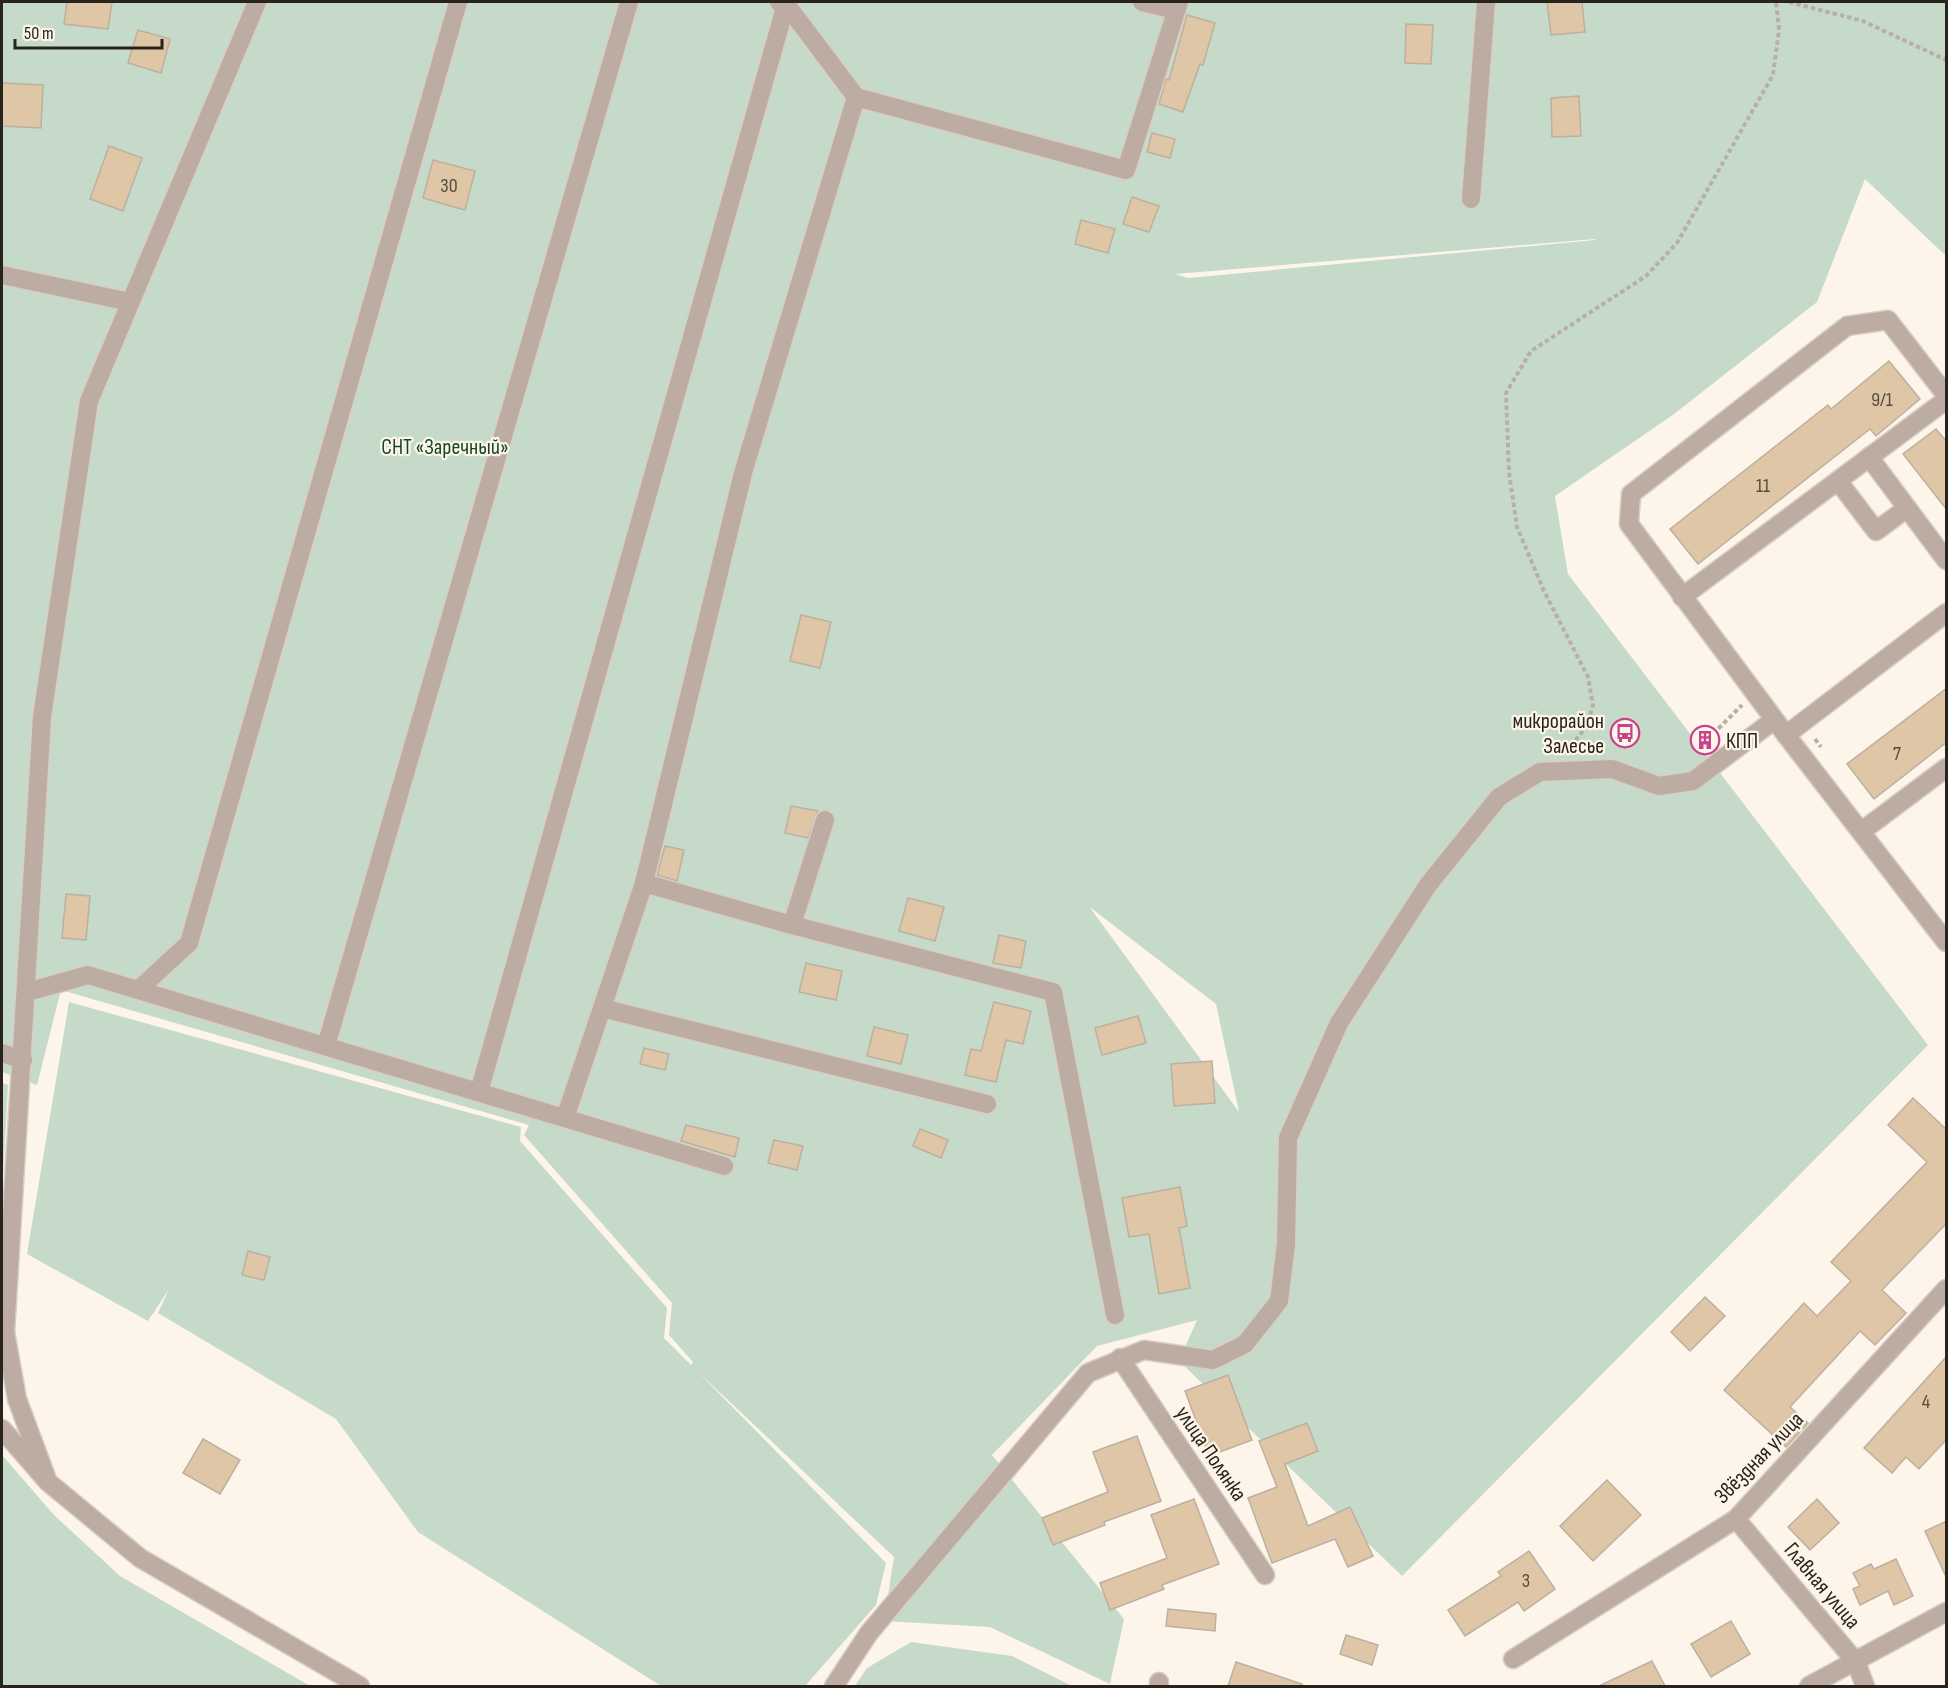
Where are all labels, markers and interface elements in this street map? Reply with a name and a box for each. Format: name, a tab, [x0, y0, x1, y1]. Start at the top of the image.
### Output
scale bar	[15, 12, 162, 50]
text: 50 m	[24, 23, 54, 44]
house number: 30	[440, 174, 458, 198]
house number: 9/1	[1871, 388, 1893, 412]
park label: СНТ «Заречный»	[381, 434, 509, 461]
house number: 11	[1756, 474, 1770, 498]
place label: микрорайон Залесье	[1512, 708, 1604, 760]
bus stop icon: микрорайон Залесье	[1609, 717, 1641, 749]
building icon: КПП	[1689, 724, 1721, 756]
place label: КПП	[1726, 728, 1758, 755]
house number: 7	[1893, 742, 1901, 766]
house number: 4	[1922, 1390, 1930, 1414]
street label: улица Полянка	[1169, 1401, 1252, 1507]
street label: Звёздная улица	[1709, 1406, 1810, 1510]
street label: Главная улица	[1778, 1537, 1866, 1635]
house number: 3	[1522, 1569, 1530, 1593]

